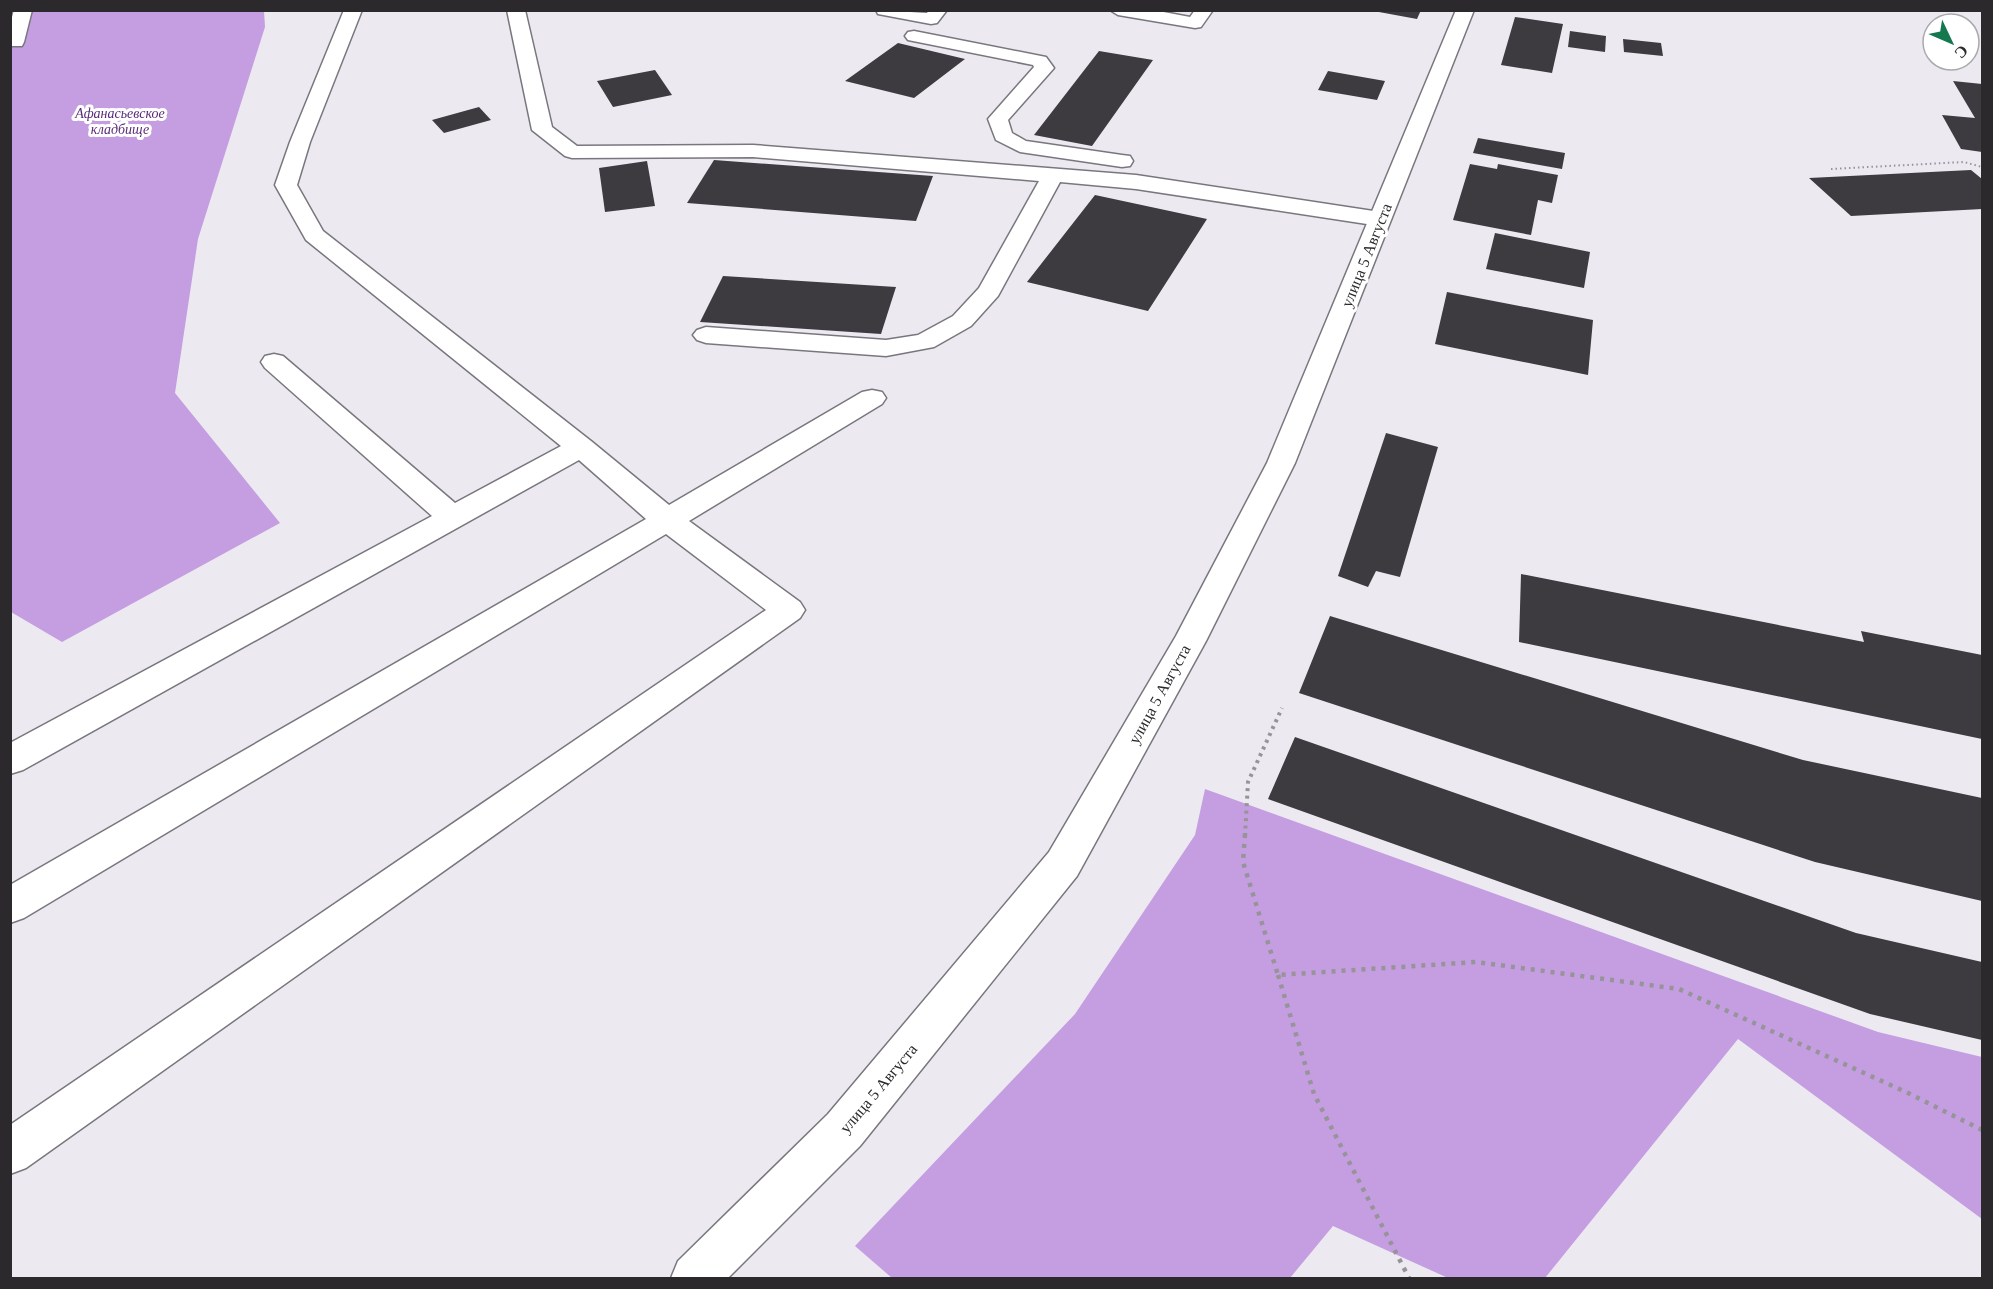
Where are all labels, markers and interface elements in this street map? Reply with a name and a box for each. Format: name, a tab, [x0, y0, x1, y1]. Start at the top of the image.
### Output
north arrow	[1921, 12, 1981, 72]
text: С	[1951, 42, 1972, 62]
park label: Афанасьевское кладбище	[74, 106, 165, 137]
street label: улица 5 Августа	[1338, 201, 1396, 310]
street label: улица 5 Августа	[1125, 642, 1195, 747]
street label: улица 5 Августа	[836, 1041, 921, 1137]

